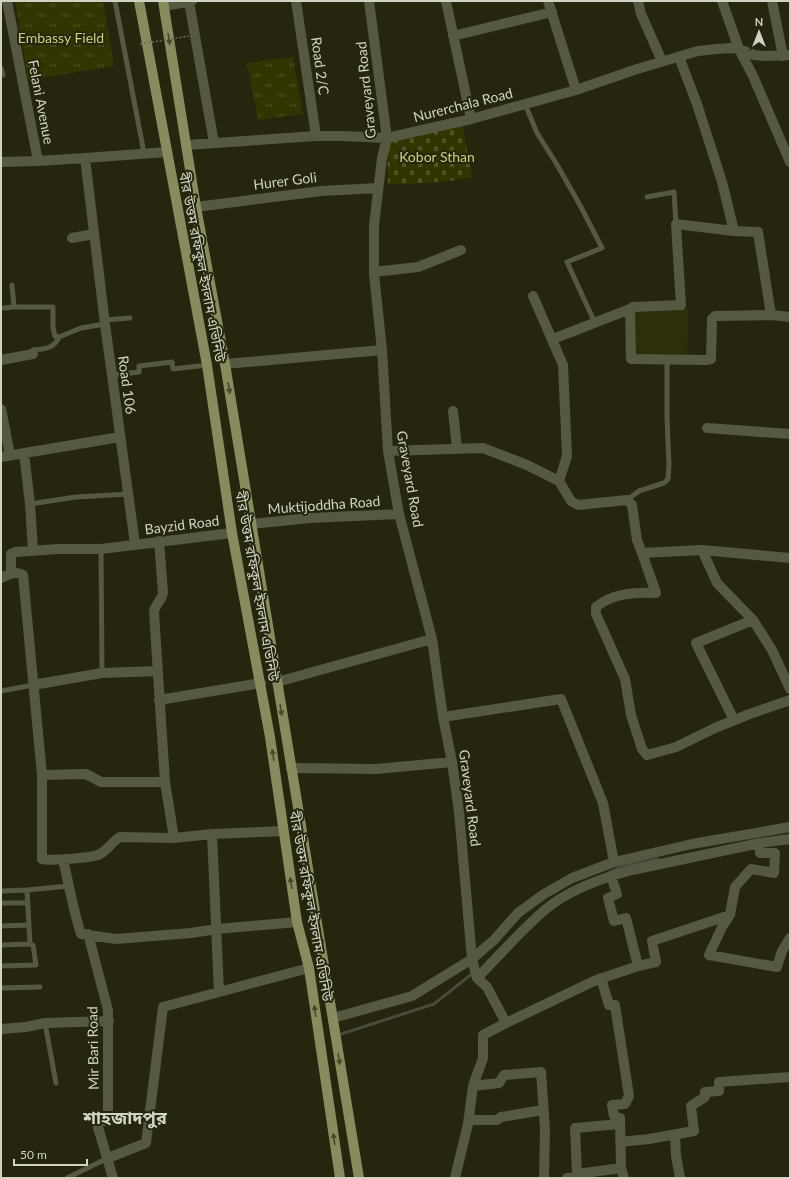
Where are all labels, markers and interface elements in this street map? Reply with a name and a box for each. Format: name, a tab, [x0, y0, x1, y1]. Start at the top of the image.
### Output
north arrow	[739, 12, 779, 52]
text: N	[755, 15, 763, 28]
park label: Embassy Field	[18, 29, 104, 46]
one-way arrow	[167, 33, 173, 46]
street label: Road 2/C	[308, 36, 333, 97]
street label: Graveyard Road	[352, 41, 379, 139]
street label: Felani Avenue	[25, 58, 58, 146]
street label: Nurerchala Road	[411, 84, 514, 125]
park label: Kobor Sthan	[399, 148, 475, 165]
street label: Hurer Goli	[252, 168, 318, 193]
street label: বীর উত্তম রফিকুল ইসলাম এভিনিউ	[175, 170, 229, 365]
street label: Road 106	[115, 355, 140, 415]
one-way arrow	[226, 382, 232, 395]
street label: Graveyard Road	[394, 429, 427, 528]
street label: বীর উত্তম রফিকুল ইসলাম এভিনিউ	[231, 488, 283, 684]
street label: Muktijoddha Road	[267, 492, 381, 517]
street label: Bayzid Road	[144, 511, 220, 538]
one-way arrow	[279, 704, 285, 716]
one-way arrow	[270, 748, 276, 761]
street label: Graveyard Road	[456, 749, 485, 847]
street label: বীর উত্তম রফিকুল ইসলাম এভিনিউ	[285, 808, 337, 1004]
one-way arrow	[288, 877, 294, 889]
one-way arrow	[312, 1005, 318, 1017]
street label: Mir Bari Road	[83, 1006, 102, 1090]
one-way arrow	[336, 1053, 342, 1066]
district label: শাহজাদপুর	[82, 1106, 168, 1129]
one-way arrow	[331, 1133, 337, 1145]
scale bar	[14, 1141, 87, 1167]
text: 50 m	[20, 1147, 47, 1162]

